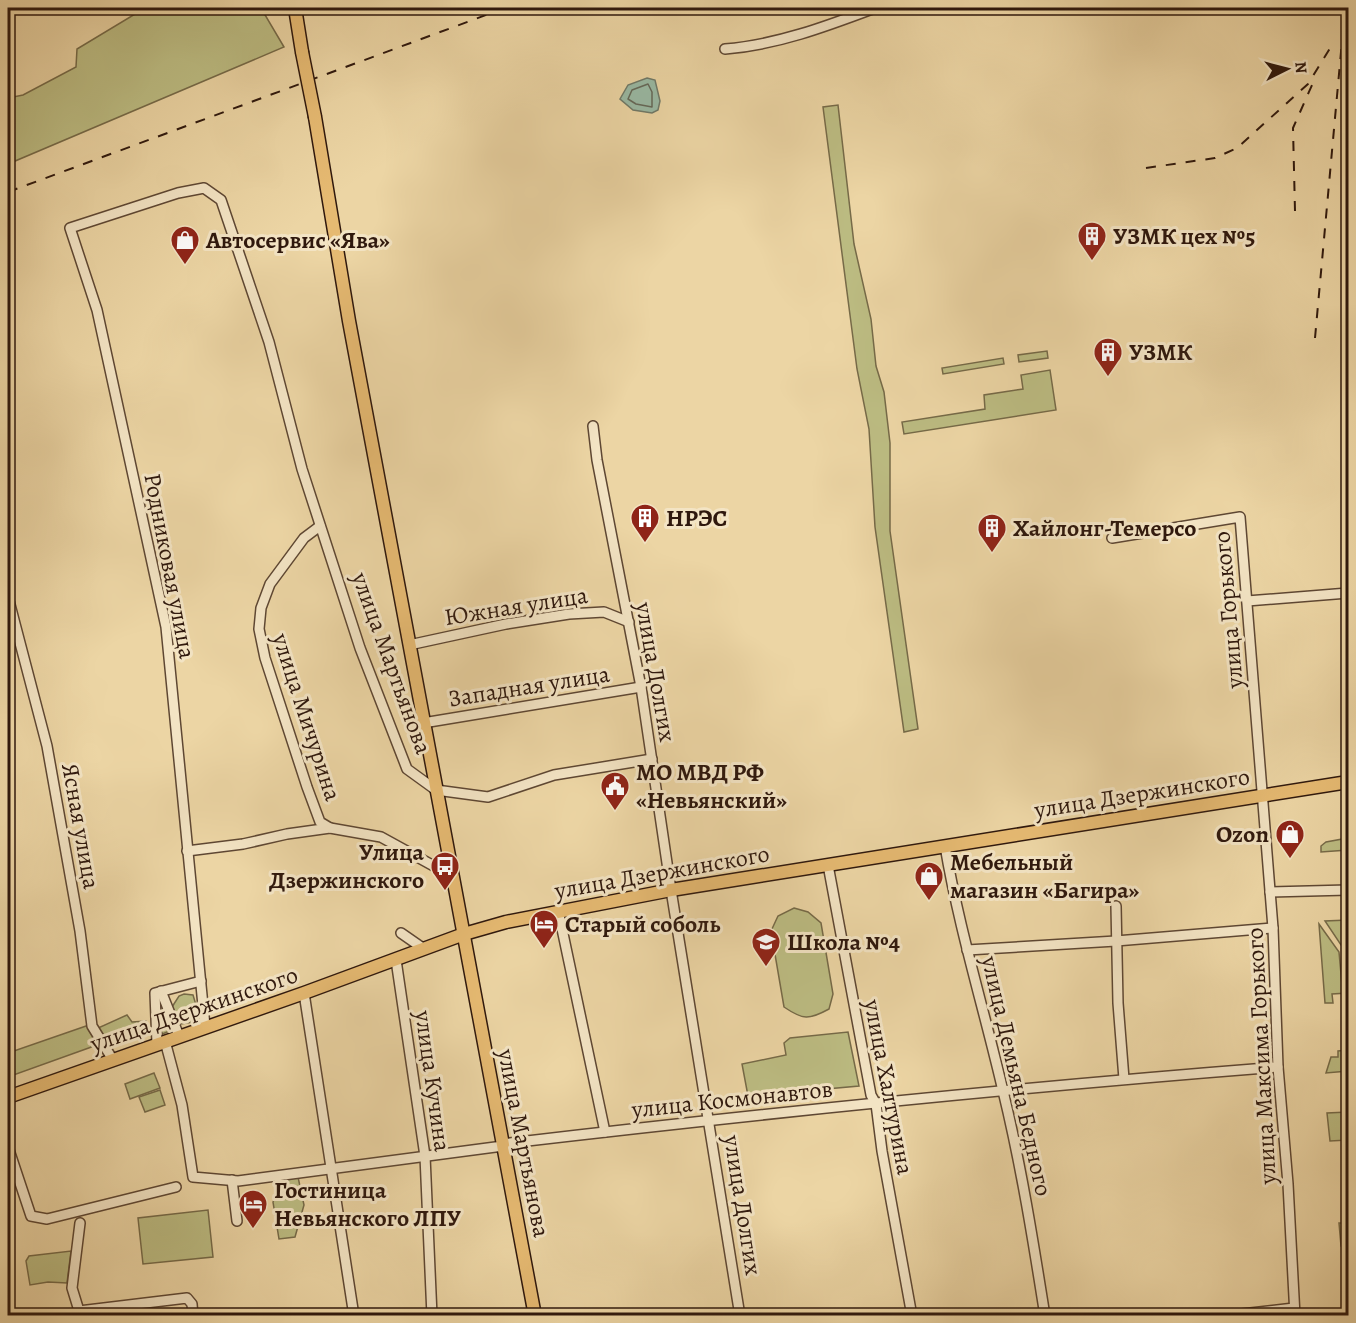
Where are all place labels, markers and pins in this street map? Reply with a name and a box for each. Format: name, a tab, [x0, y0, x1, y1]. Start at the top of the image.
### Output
building icon: УЗМК цех №5	[1076, 220, 1108, 262]
place label: УЗМК цех №5	[1113, 220, 1255, 252]
shop icon: Автосервис «Ява»	[169, 224, 201, 266]
place label: Автосервис «Ява»	[205, 224, 390, 256]
building icon: УЗМК	[1092, 336, 1124, 378]
place label: УЗМК	[1129, 336, 1192, 368]
building icon: НРЭС	[629, 502, 661, 544]
place label: НРЭС	[666, 502, 727, 534]
building icon: Хайлонг-Темерсо	[976, 512, 1008, 554]
place label: Хайлонг-Темерсо	[1013, 512, 1196, 544]
place label: МО МВД РФ «Невьянский»	[636, 756, 787, 816]
public building icon: МО МВД РФ «Невьянский»	[599, 770, 631, 812]
place label: Ozon	[1216, 818, 1269, 850]
shop icon: Ozon	[1274, 818, 1306, 860]
place label: Улица Дзержинского	[269, 836, 425, 896]
place label: Мебельный магазин «Багира»	[950, 846, 1140, 906]
bus stop icon: Улица Дзержинского	[429, 850, 461, 892]
shop icon: Мебельный магазин «Багира»	[913, 860, 945, 902]
hotel icon: Старый соболь	[528, 908, 560, 950]
place label: Старый соболь	[565, 908, 720, 940]
school or university icon: Школа №4	[750, 926, 782, 968]
place label: Школа №4	[787, 926, 900, 958]
place label: Гостиница Невьянского ЛПУ	[274, 1174, 462, 1234]
hotel icon: Гостиница Невьянского ЛПУ	[237, 1188, 269, 1230]

